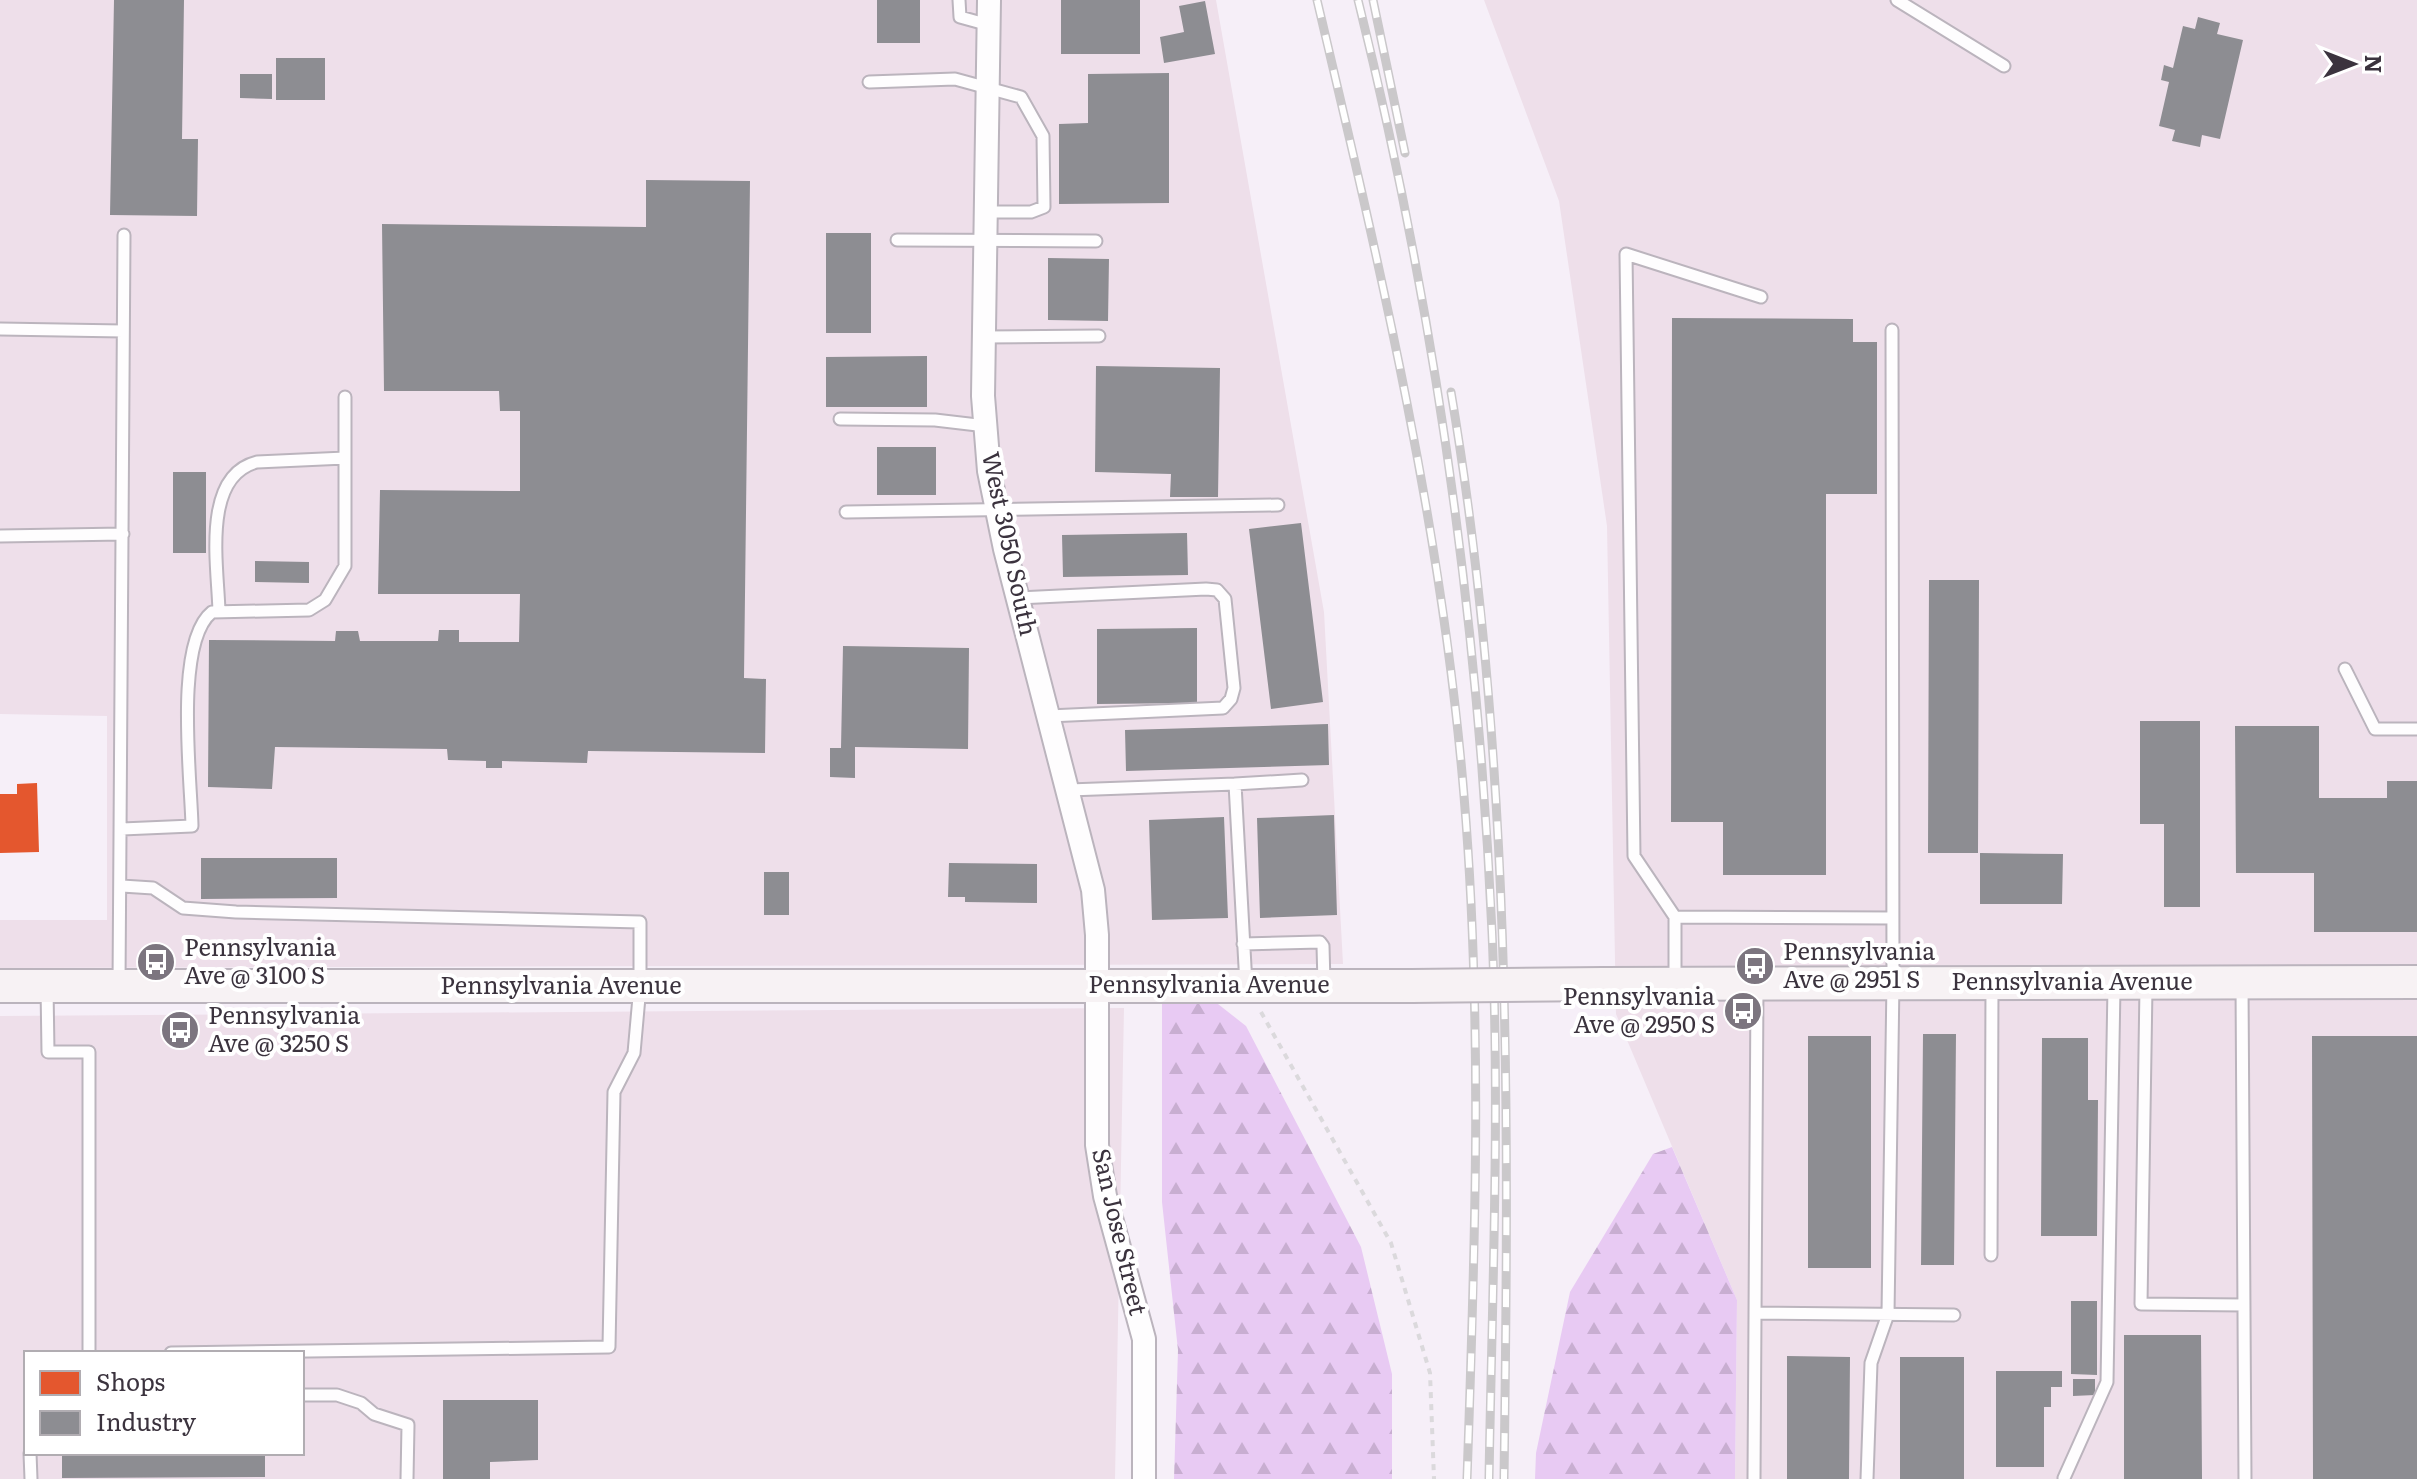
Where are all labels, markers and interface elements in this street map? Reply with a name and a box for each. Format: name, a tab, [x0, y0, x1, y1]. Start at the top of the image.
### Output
north arrow	[2313, 24, 2393, 104]
text: N	[2358, 55, 2391, 73]
street label: West 3050 South	[975, 448, 1048, 639]
place label: Pennsylvania Ave @ 3100 S	[184, 928, 336, 991]
place label: Pennsylvania Ave @ 2951 S	[1783, 932, 1935, 995]
bus stop icon: Pennsylvania Ave @ 3100 S	[135, 941, 177, 983]
bus stop icon: Pennsylvania Ave @ 2951 S	[1734, 945, 1776, 987]
street label: Pennsylvania Avenue	[1951, 962, 2193, 997]
street label: Pennsylvania Avenue	[1088, 965, 1330, 1000]
street label: Pennsylvania Avenue	[440, 966, 682, 1001]
place label: Pennsylvania Ave @ 2950 S	[1563, 977, 1715, 1040]
bus stop icon: Pennsylvania Ave @ 2950 S	[1722, 990, 1764, 1032]
place label: Pennsylvania Ave @ 3250 S	[208, 996, 360, 1059]
bus stop icon: Pennsylvania Ave @ 3250 S	[159, 1009, 201, 1051]
street label: San Jose Street	[1085, 1144, 1158, 1319]
legend	[24, 1351, 304, 1455]
text: Shops	[96, 1363, 165, 1398]
text: Industry	[96, 1403, 196, 1438]

